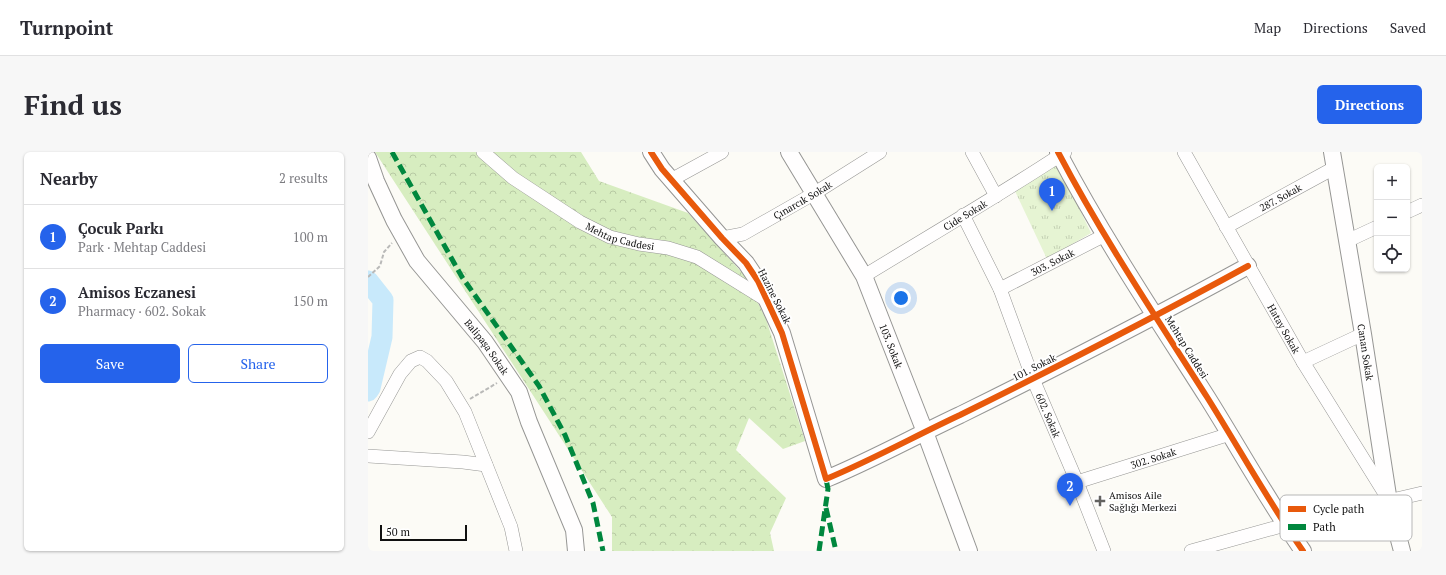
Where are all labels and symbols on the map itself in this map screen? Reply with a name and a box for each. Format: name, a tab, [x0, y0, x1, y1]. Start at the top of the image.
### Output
street label: Çınarcık Sokak	[771, 177, 835, 222]
pin: 1	[1039, 178, 1065, 211]
street label: 287. Sokak	[1257, 181, 1305, 214]
street label: Cide Sokak	[941, 197, 990, 234]
street label: Mehtap Caddesi	[583, 220, 655, 253]
street label: 303. Sokak	[1029, 246, 1077, 279]
street label: Hazine Sokak	[755, 267, 794, 327]
your location	[891, 288, 911, 308]
street label: Hatay Sokak	[1264, 302, 1303, 357]
street label: Mehtap Caddesi	[1162, 314, 1211, 381]
street label: Balipaşa Sokak	[461, 317, 512, 378]
street label: 103. Sokak	[876, 322, 906, 371]
street label: Canan Sokak	[1354, 323, 1376, 382]
street label: 101. Sokak	[1010, 351, 1059, 384]
street label: 602. Sokak	[1033, 391, 1064, 440]
street label: 302. Sokak	[1129, 445, 1179, 472]
pin: 2	[1057, 473, 1083, 506]
place label: Amisos Aile Sağlığı Merkezi	[1109, 489, 1177, 514]
marker: Amisos Aile Sağlığı Merkezi	[1094, 495, 1106, 507]
legend	[1280, 495, 1412, 541]
text: Cycle path	[1313, 502, 1365, 516]
text: Path	[1313, 520, 1336, 534]
scale bar	[380, 523, 467, 542]

